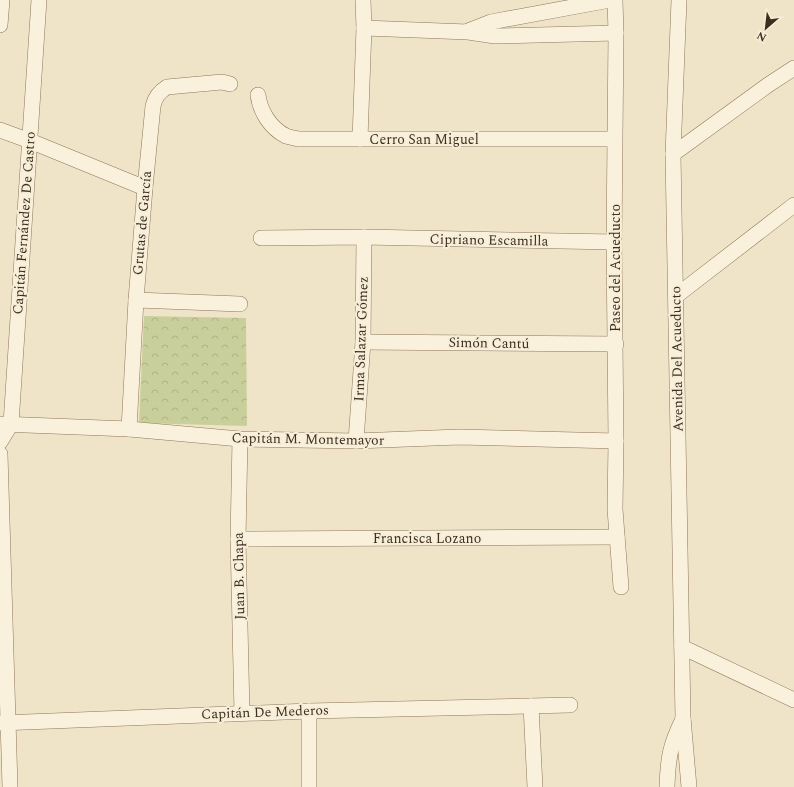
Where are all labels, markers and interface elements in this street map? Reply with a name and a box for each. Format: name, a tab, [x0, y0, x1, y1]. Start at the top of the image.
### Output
north arrow	[746, 8, 786, 48]
text: N	[754, 27, 769, 46]
street label: Cerro San Miguel	[369, 129, 479, 150]
street label: Capitán Fernández De Castro	[7, 131, 41, 315]
street label: Grutas de García	[127, 170, 157, 276]
street label: Paseo del Acueducto	[605, 204, 626, 332]
street label: Cipriano Escamilla	[430, 228, 549, 252]
street label: Irma Salazar Gómez	[348, 276, 374, 402]
street label: Avenida Del Acueducto	[665, 286, 689, 432]
street label: Simón Cantú	[448, 332, 530, 354]
street label: Capitán M. Montemayor	[232, 427, 385, 451]
street label: Francisca Lozano	[373, 528, 481, 549]
street label: Juan B. Chapa	[228, 532, 250, 620]
street label: Capitán De Mederos	[201, 699, 329, 725]

